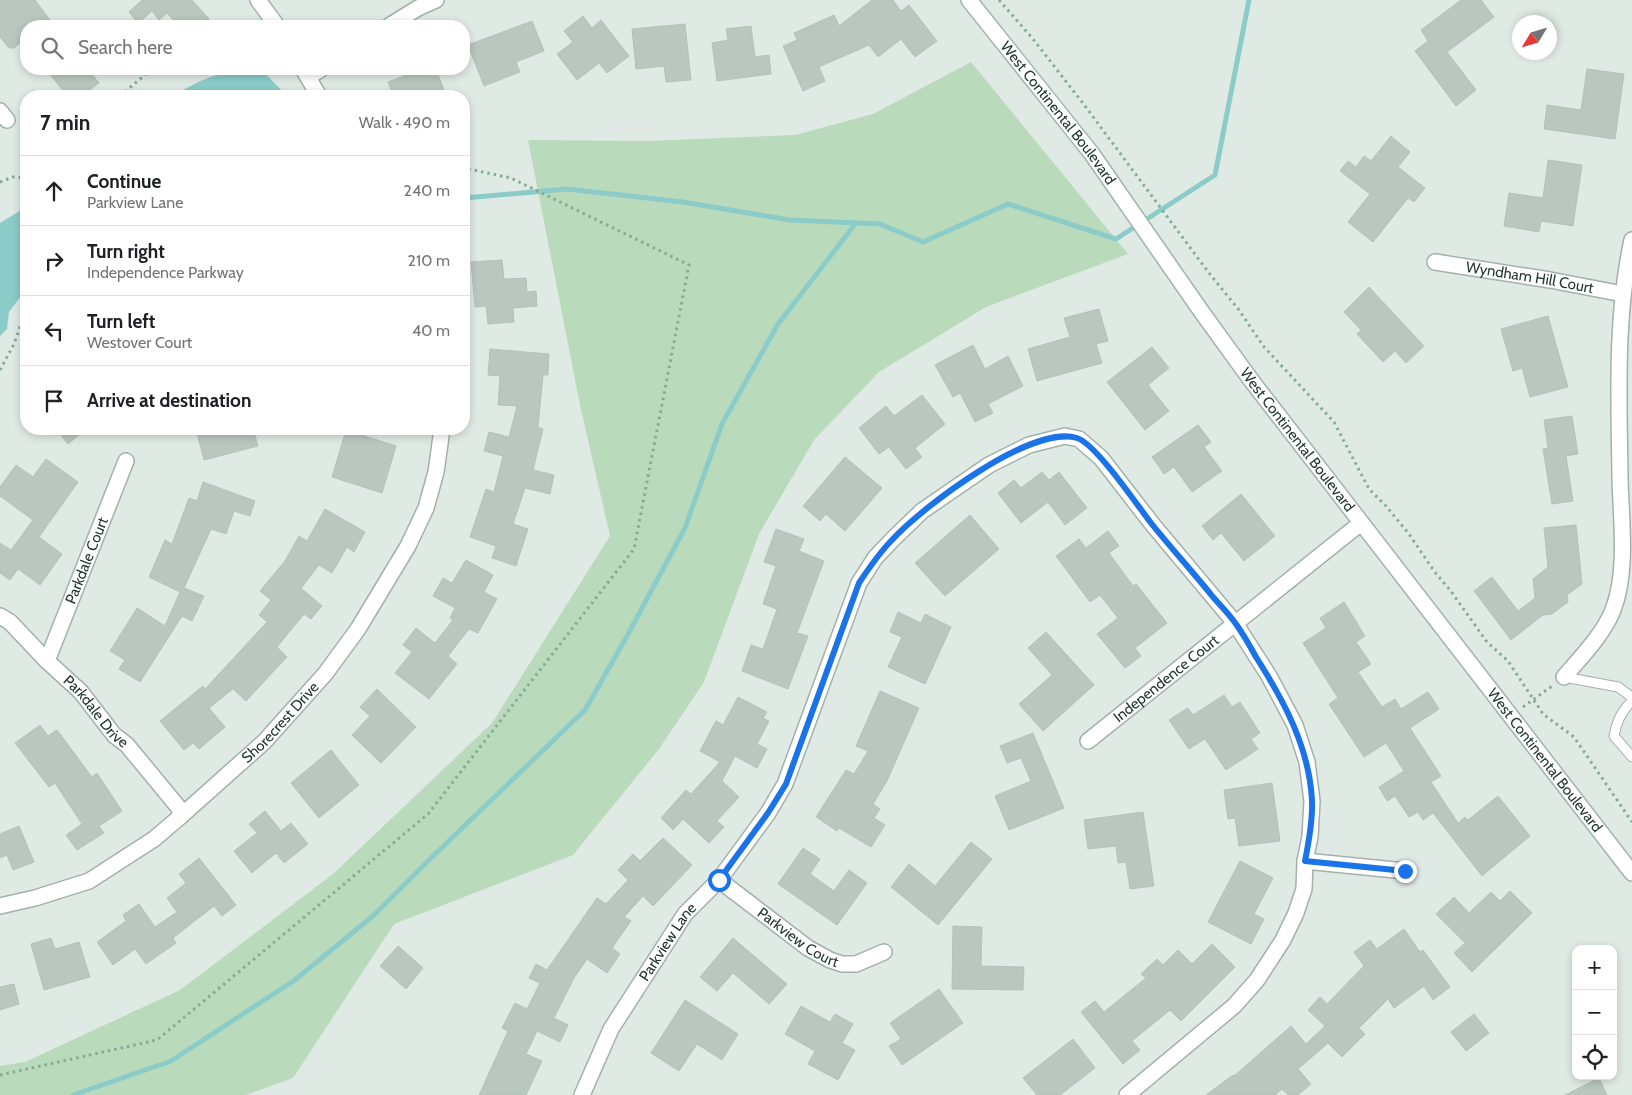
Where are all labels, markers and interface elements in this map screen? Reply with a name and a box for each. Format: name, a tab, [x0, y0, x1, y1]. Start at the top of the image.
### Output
north arrow	[1512, 15, 1557, 60]
search box	[20, 20, 470, 75]
icon: search	[38, 34, 66, 62]
text: Search here	[78, 36, 172, 59]
street label: West Continental Boulevard	[997, 38, 1120, 188]
text: 7 min	[40, 110, 90, 135]
text: Walk · 490 m	[359, 113, 450, 132]
text: Continue	[87, 170, 161, 193]
icon: ahead	[40, 177, 68, 205]
text: 240 m	[404, 181, 450, 200]
text: Parkview Lane	[87, 193, 183, 212]
text: Turn right	[87, 240, 165, 263]
icon: right	[40, 247, 68, 275]
text: 210 m	[408, 251, 450, 270]
street label: Wyndham Hill Court	[1465, 258, 1595, 297]
text: Independence Parkway	[87, 263, 244, 282]
text: Turn left	[87, 310, 155, 333]
icon: left	[40, 317, 68, 345]
text: 40 m	[412, 321, 450, 340]
text: Westover Court	[87, 333, 192, 352]
street label: West Continental Boulevard	[1236, 364, 1358, 515]
icon: arrive	[40, 387, 68, 415]
text: Arrive at destination	[87, 389, 251, 412]
street label: Parkdale Court	[61, 515, 112, 607]
street label: Independence Court	[1110, 631, 1222, 726]
street label: Parkdale Drive	[60, 671, 132, 752]
street label: Shorecrest Drive	[238, 678, 323, 767]
street label: West Continental Boulevard	[1484, 685, 1606, 836]
route end	[1394, 860, 1417, 883]
route start	[708, 869, 731, 892]
street label: Parkview Lane	[635, 899, 700, 984]
street label: Parkview Court	[754, 904, 841, 971]
map controls	[1572, 945, 1617, 1080]
button: +	[1572, 945, 1617, 990]
button: −	[1572, 990, 1617, 1035]
button: locate	[1572, 1035, 1617, 1080]

